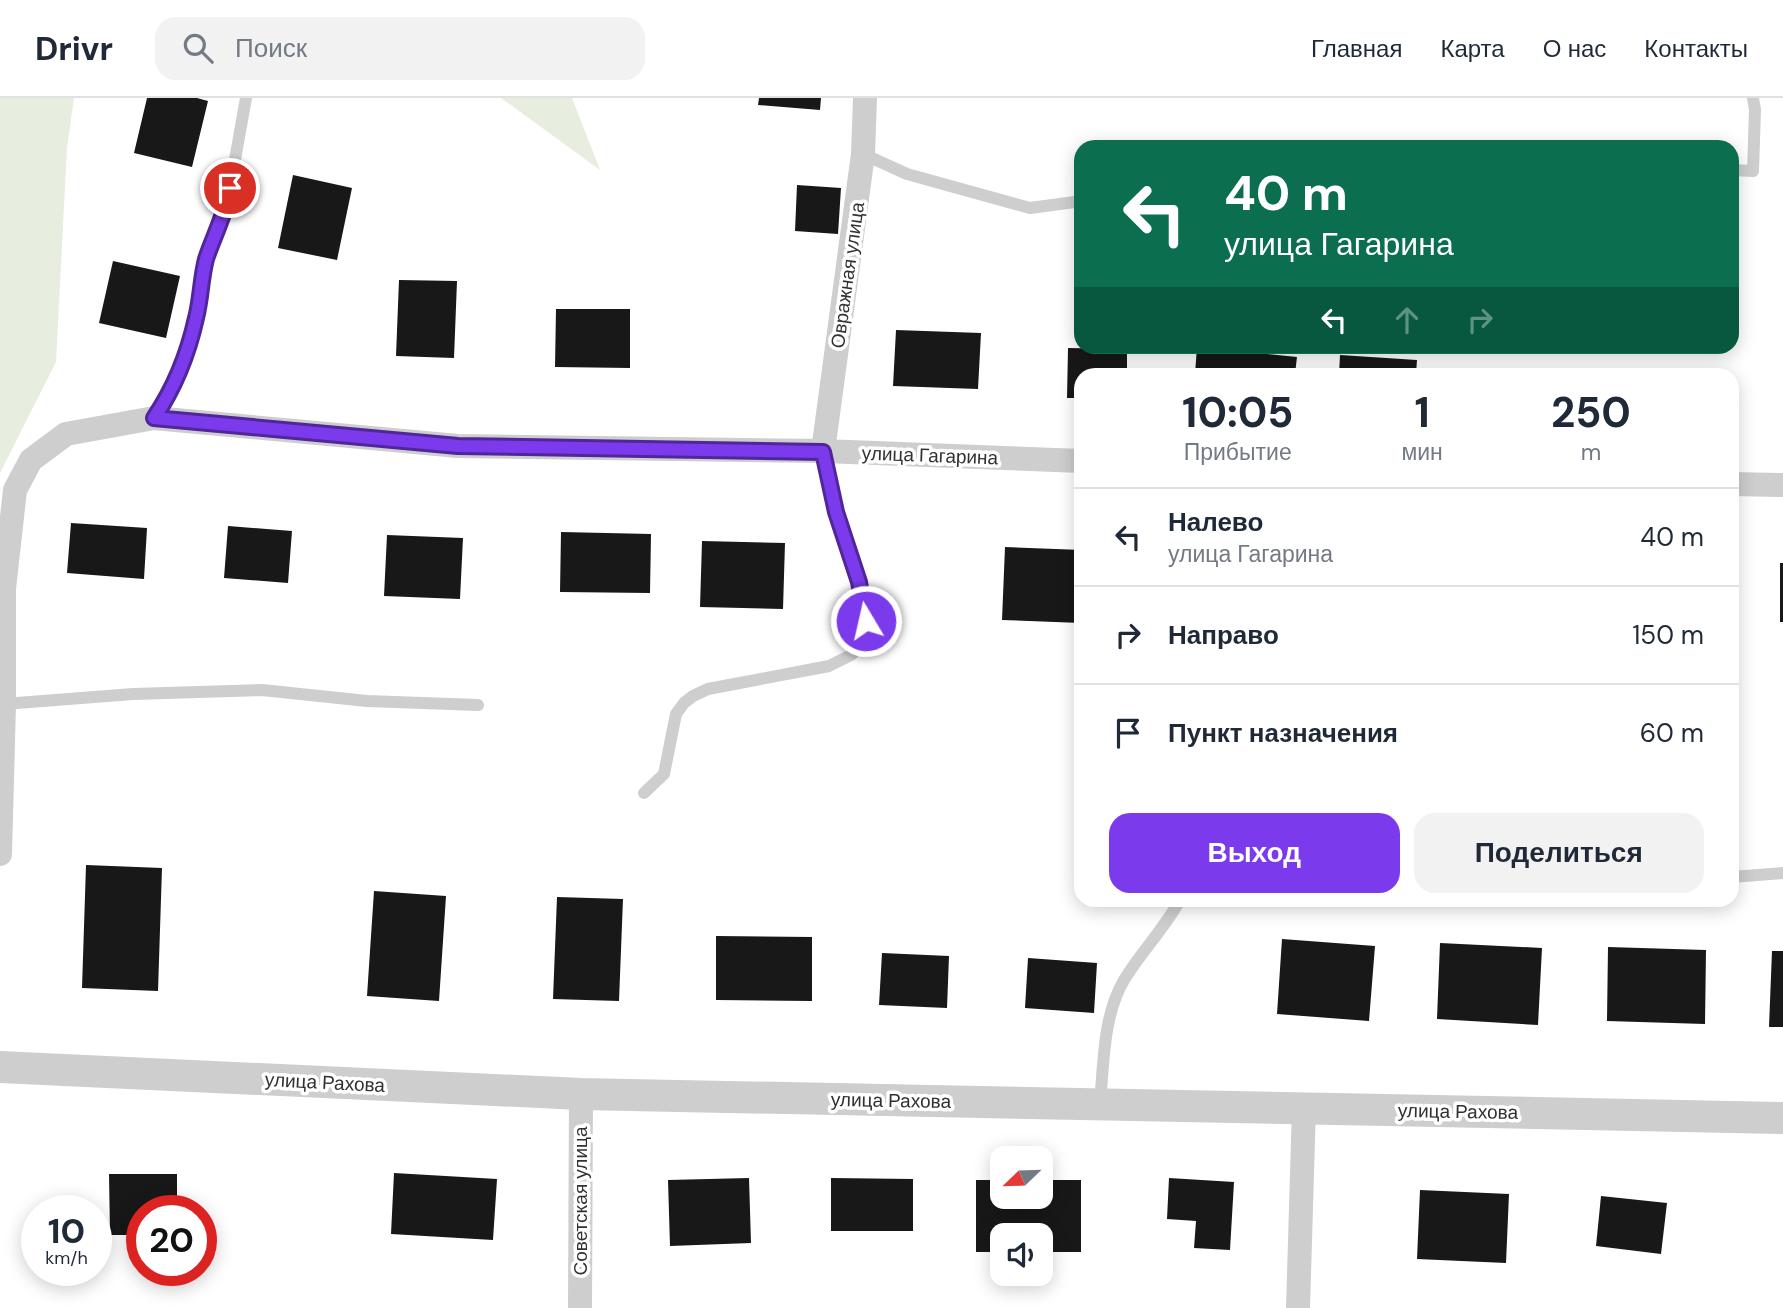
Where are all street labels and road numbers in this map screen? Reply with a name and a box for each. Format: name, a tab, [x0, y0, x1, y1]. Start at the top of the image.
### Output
street label: Овражная улица	[825, 200, 870, 350]
street label: улица Гагарина	[861, 441, 999, 470]
street label: улица Рахова	[264, 1067, 386, 1098]
street label: улица Рахова	[831, 1087, 952, 1114]
street label: улица Рахова	[1398, 1098, 1519, 1125]
street label: Советская улица	[568, 1126, 593, 1275]

